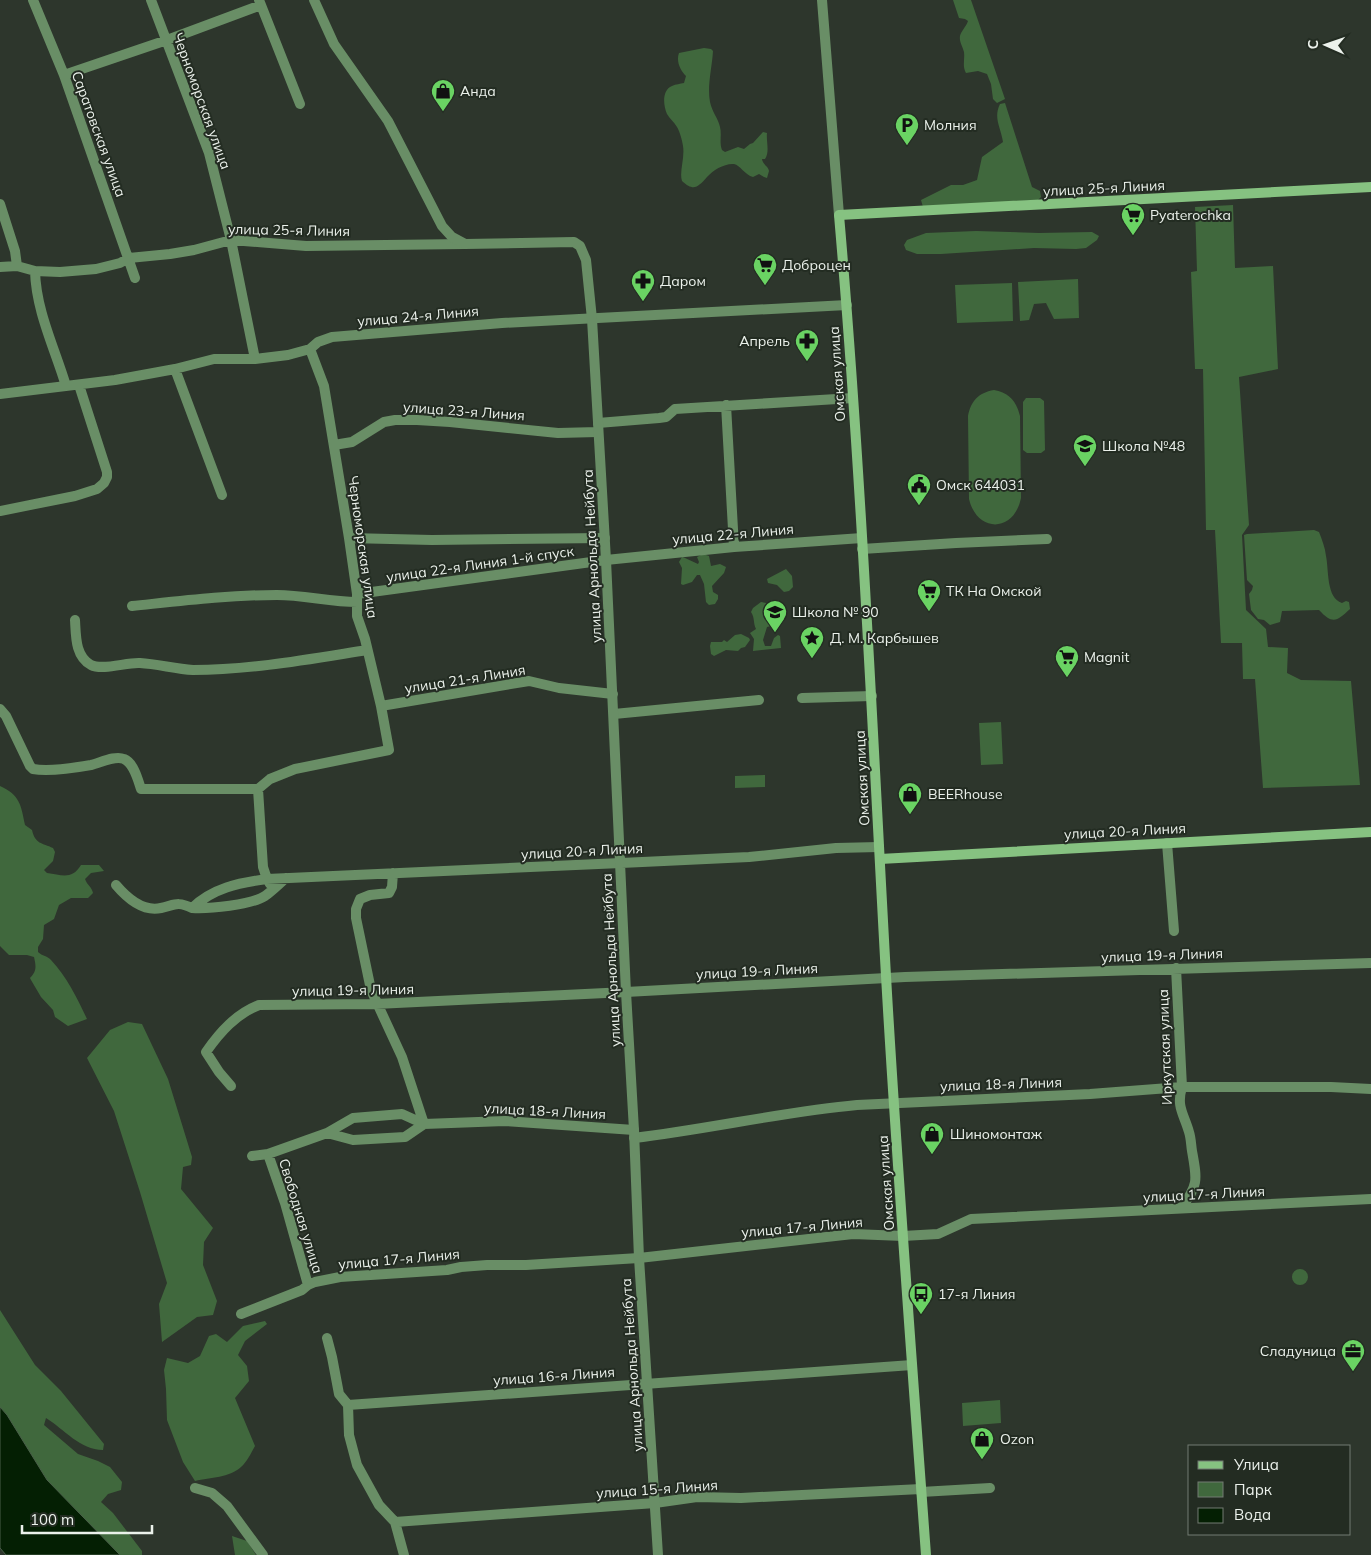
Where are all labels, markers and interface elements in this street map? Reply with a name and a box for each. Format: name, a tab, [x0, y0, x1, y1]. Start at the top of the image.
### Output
north arrow	[1301, 20, 1351, 70]
street label: Черноморская улица	[169, 30, 235, 172]
text: С	[1304, 39, 1322, 50]
street label: Саратовская улица	[68, 69, 130, 199]
shop icon: Анда	[430, 78, 456, 112]
place label: Анда	[460, 82, 496, 100]
parking icon: Молния	[894, 112, 920, 146]
place label: Молния	[924, 116, 977, 134]
street label: улица 25-я Линия	[1043, 176, 1165, 200]
supermarket icon: Pyaterochka	[1120, 202, 1146, 236]
place label: Pyaterochka	[1150, 206, 1231, 224]
street label: улица 25-я Линия	[228, 220, 350, 240]
supermarket icon: Доброцен	[752, 252, 778, 286]
place label: Доброцен	[782, 256, 851, 274]
pharmacy icon: Даром	[630, 268, 656, 302]
place label: Даром	[660, 272, 706, 290]
street label: улица 24-я Линия	[356, 302, 480, 330]
street label: Омская улица	[825, 326, 849, 422]
pharmacy icon: Апрель	[794, 328, 820, 362]
place label: Апрель	[739, 332, 790, 350]
street label: улица 23-я Линия	[403, 398, 525, 424]
school or university icon: Школа №48	[1072, 433, 1098, 467]
place label: Школа №48	[1102, 437, 1185, 455]
street label: улица Арнольда Нейбута	[578, 469, 606, 643]
public building icon: Омск 644031	[906, 472, 932, 506]
street label: Черноморская улица	[344, 475, 382, 619]
place label: Омск 644031	[936, 476, 1025, 494]
street label: улица 22-я Линия	[671, 520, 795, 548]
street label: улица 22-я Линия 1-й спуск	[385, 542, 576, 586]
supermarket icon: ТК На Омской	[916, 578, 942, 612]
place label: ТК На Омской	[946, 582, 1042, 600]
school or university icon: Школа № 90	[762, 599, 788, 633]
place label: Школа № 90	[792, 603, 879, 621]
place icon: Д. М. Карбышев	[799, 625, 825, 659]
place label: Д. М. Карбышев	[830, 629, 939, 647]
supermarket icon: Magnit	[1054, 644, 1080, 678]
place label: Magnit	[1084, 648, 1129, 666]
street label: улица 21-я Линия	[403, 661, 527, 697]
street label: Омская улица	[851, 730, 873, 826]
shop icon: BEERhouse	[897, 781, 923, 815]
place label: BEERhouse	[928, 785, 1003, 803]
street label: улица 20-я Линия	[1064, 819, 1186, 843]
street label: улица 20-я Линия	[521, 839, 643, 863]
street label: улица Арнольда Нейбута	[597, 873, 625, 1047]
street label: улица 19-я Линия	[1101, 944, 1223, 966]
street label: улица 19-я Линия	[696, 959, 818, 983]
street label: улица 19-я Линия	[292, 980, 414, 1000]
street label: Иркутская улица	[1154, 989, 1176, 1105]
street label: улица 18-я Линия	[940, 1073, 1062, 1095]
street label: улица 18-я Линия	[484, 1099, 606, 1123]
shop icon: Шиномонтаж	[919, 1121, 945, 1155]
place label: Шиномонтаж	[950, 1125, 1043, 1143]
street label: Омская улица	[874, 1135, 898, 1231]
street label: Свободная улица	[275, 1156, 327, 1276]
street label: улица 17-я Линия	[1143, 1182, 1265, 1206]
street label: улица 17-я Линия	[740, 1213, 864, 1241]
street label: улица 17-я Линия	[337, 1245, 461, 1273]
street label: улица Арнольда Нейбута	[617, 1278, 647, 1452]
bus stop icon: 17-я Линия	[908, 1281, 934, 1315]
place label: 17-я Линия	[938, 1285, 1016, 1303]
office icon: Сладуница	[1340, 1338, 1366, 1372]
place label: Сладуница	[1260, 1342, 1336, 1360]
street label: улица 16-я Линия	[493, 1363, 615, 1389]
shop icon: Ozon	[969, 1426, 995, 1460]
place label: Ozon	[1000, 1430, 1034, 1448]
legend	[1188, 1445, 1351, 1535]
text: Улица	[1233, 1455, 1279, 1474]
street label: улица 15-я Линия	[596, 1476, 718, 1502]
text: Парк	[1234, 1480, 1273, 1499]
scale bar	[22, 1502, 152, 1534]
text: Вода	[1234, 1505, 1271, 1524]
text: 100 m	[30, 1510, 74, 1529]

